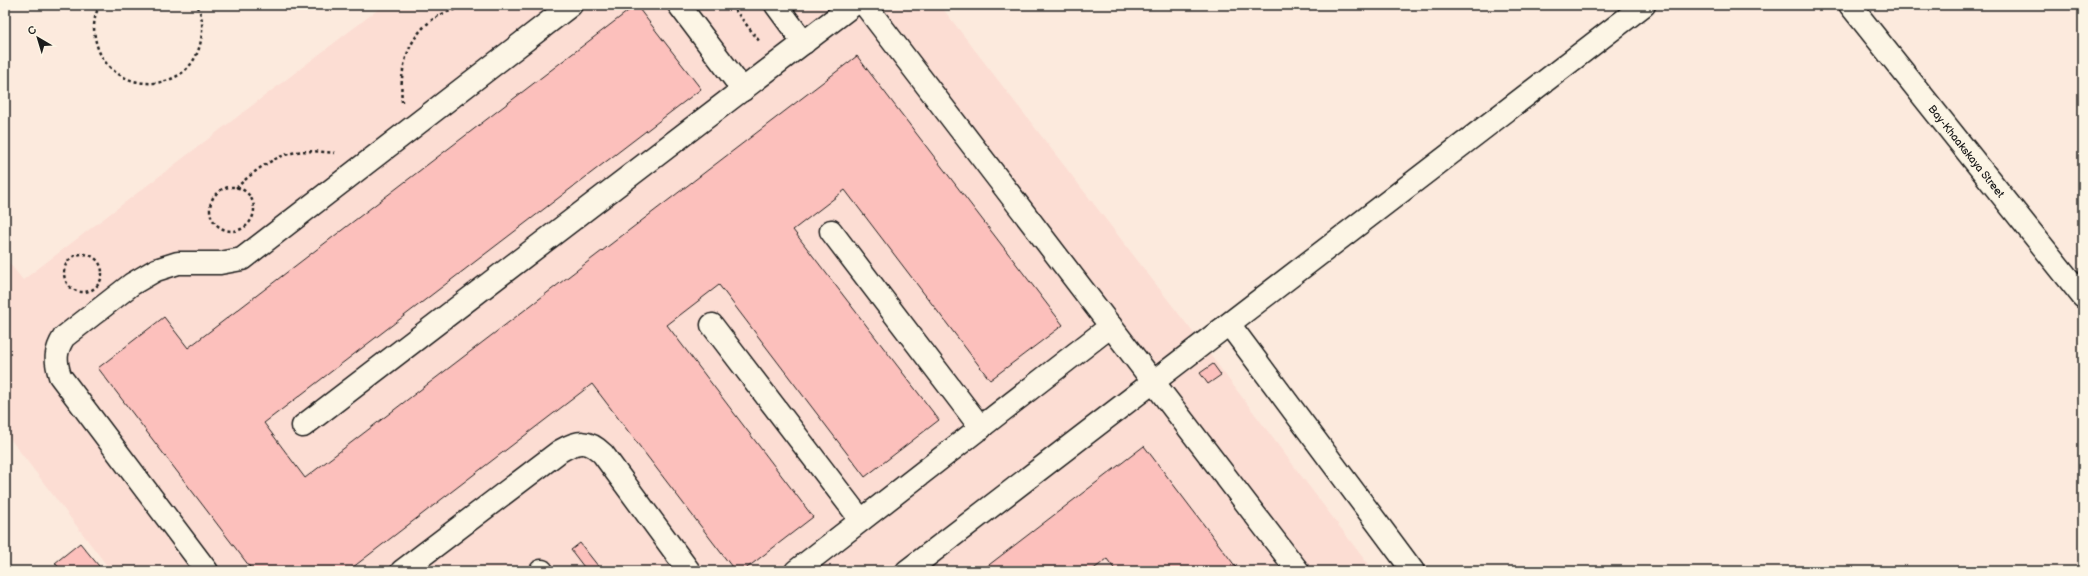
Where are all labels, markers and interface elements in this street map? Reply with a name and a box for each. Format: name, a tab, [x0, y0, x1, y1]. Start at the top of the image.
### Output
north arrow	[18, 18, 58, 58]
text: С	[25, 23, 39, 38]
street label: Bay-Khaakskaya Street	[1925, 103, 2007, 201]

